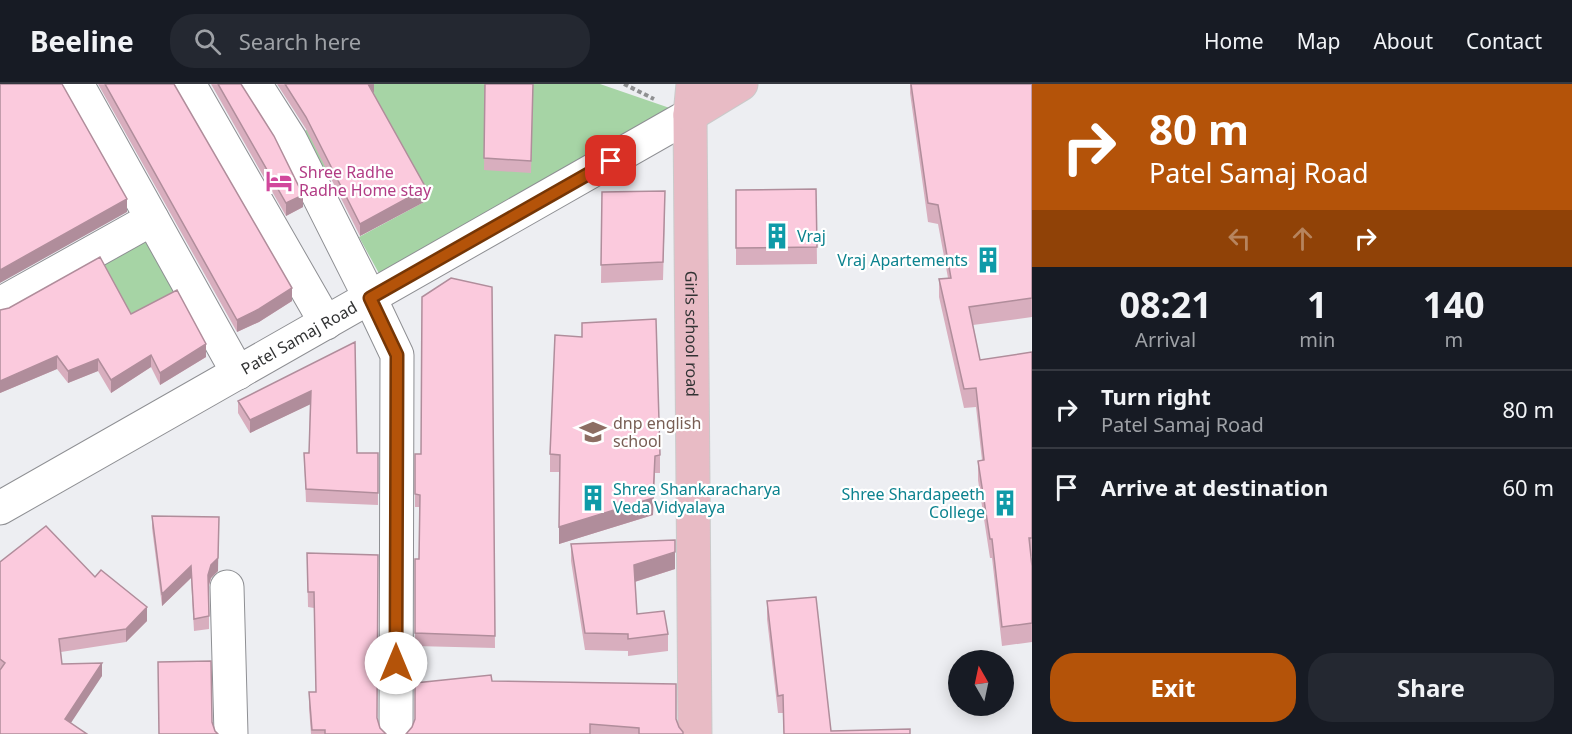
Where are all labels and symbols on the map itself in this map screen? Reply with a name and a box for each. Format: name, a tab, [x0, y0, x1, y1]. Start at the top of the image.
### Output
pin	[585, 135, 636, 186]
place label: Shree Radhe Radhe Home stay	[299, 161, 432, 201]
hotel icon: Shree Radhe Radhe Home stay	[264, 166, 294, 196]
building icon: Vraj	[762, 221, 792, 251]
place label: Vraj	[797, 225, 826, 247]
building icon: Vraj Apartements	[973, 245, 1003, 275]
place label: Vraj Apartements	[837, 249, 968, 271]
street label: Girls school road	[680, 271, 703, 397]
street label: Patel Samaj Road	[237, 296, 361, 380]
place label: dnp english school	[613, 412, 701, 452]
school or university icon: dnp english school	[578, 417, 608, 447]
place label: Shree Shankaracharya Veda Vidyalaya	[613, 478, 781, 518]
building icon: Shree Shankaracharya Veda Vidyalaya	[578, 483, 608, 513]
place label: Shree Shardapeeth College	[842, 483, 985, 523]
building icon: Shree Shardapeeth College	[990, 488, 1020, 518]
position arrow	[364, 631, 428, 695]
north arrow	[948, 650, 1014, 716]

